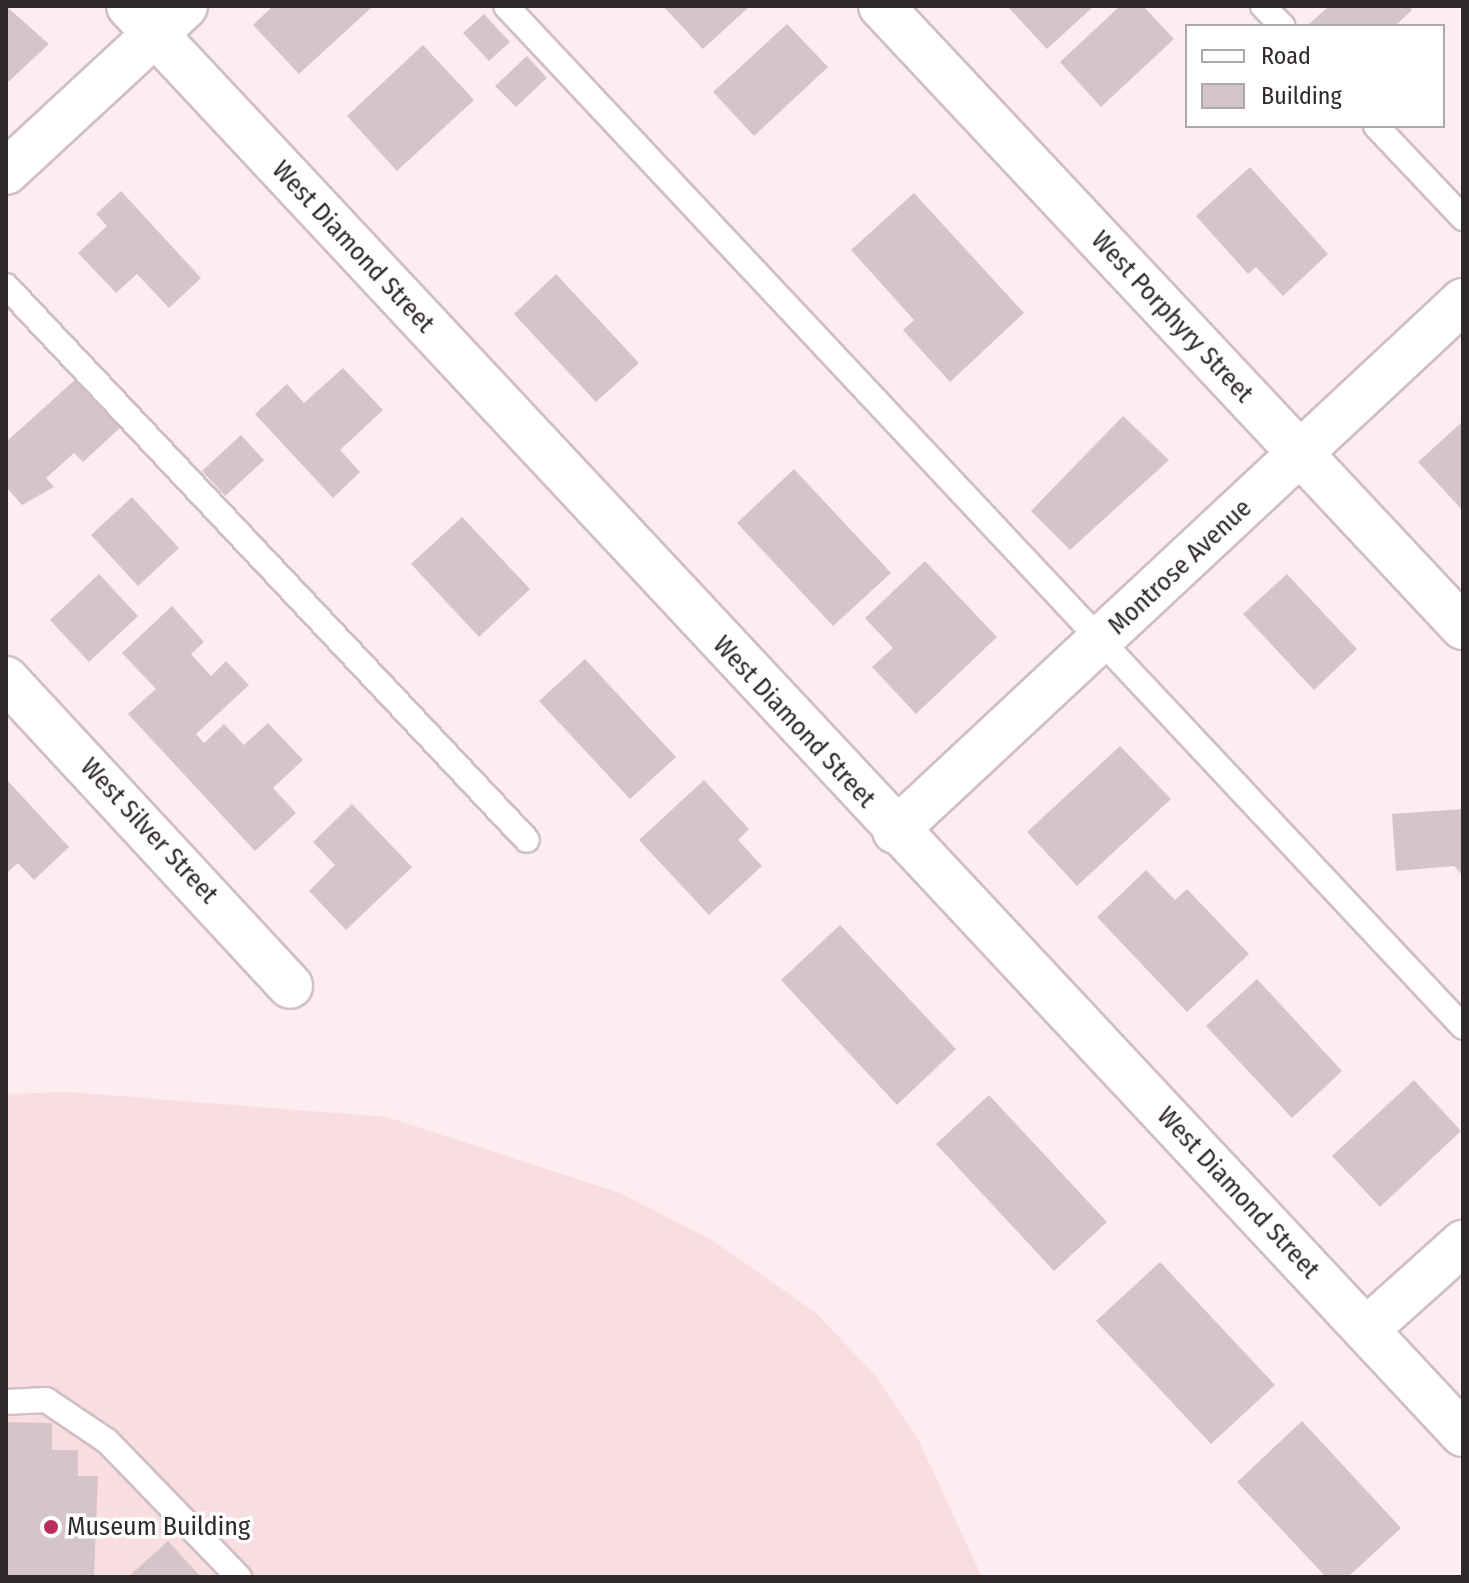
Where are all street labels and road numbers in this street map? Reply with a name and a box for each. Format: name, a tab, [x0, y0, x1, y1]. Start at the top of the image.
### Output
street label: West Diamond Street	[265, 155, 441, 339]
street label: West Porphyry Street	[1085, 225, 1259, 409]
street label: Montrose Avenue	[1102, 493, 1258, 641]
street label: West Diamond Street	[706, 630, 882, 814]
street label: West Silver Street	[74, 752, 224, 910]
street label: West Diamond Street	[1150, 1101, 1326, 1285]

